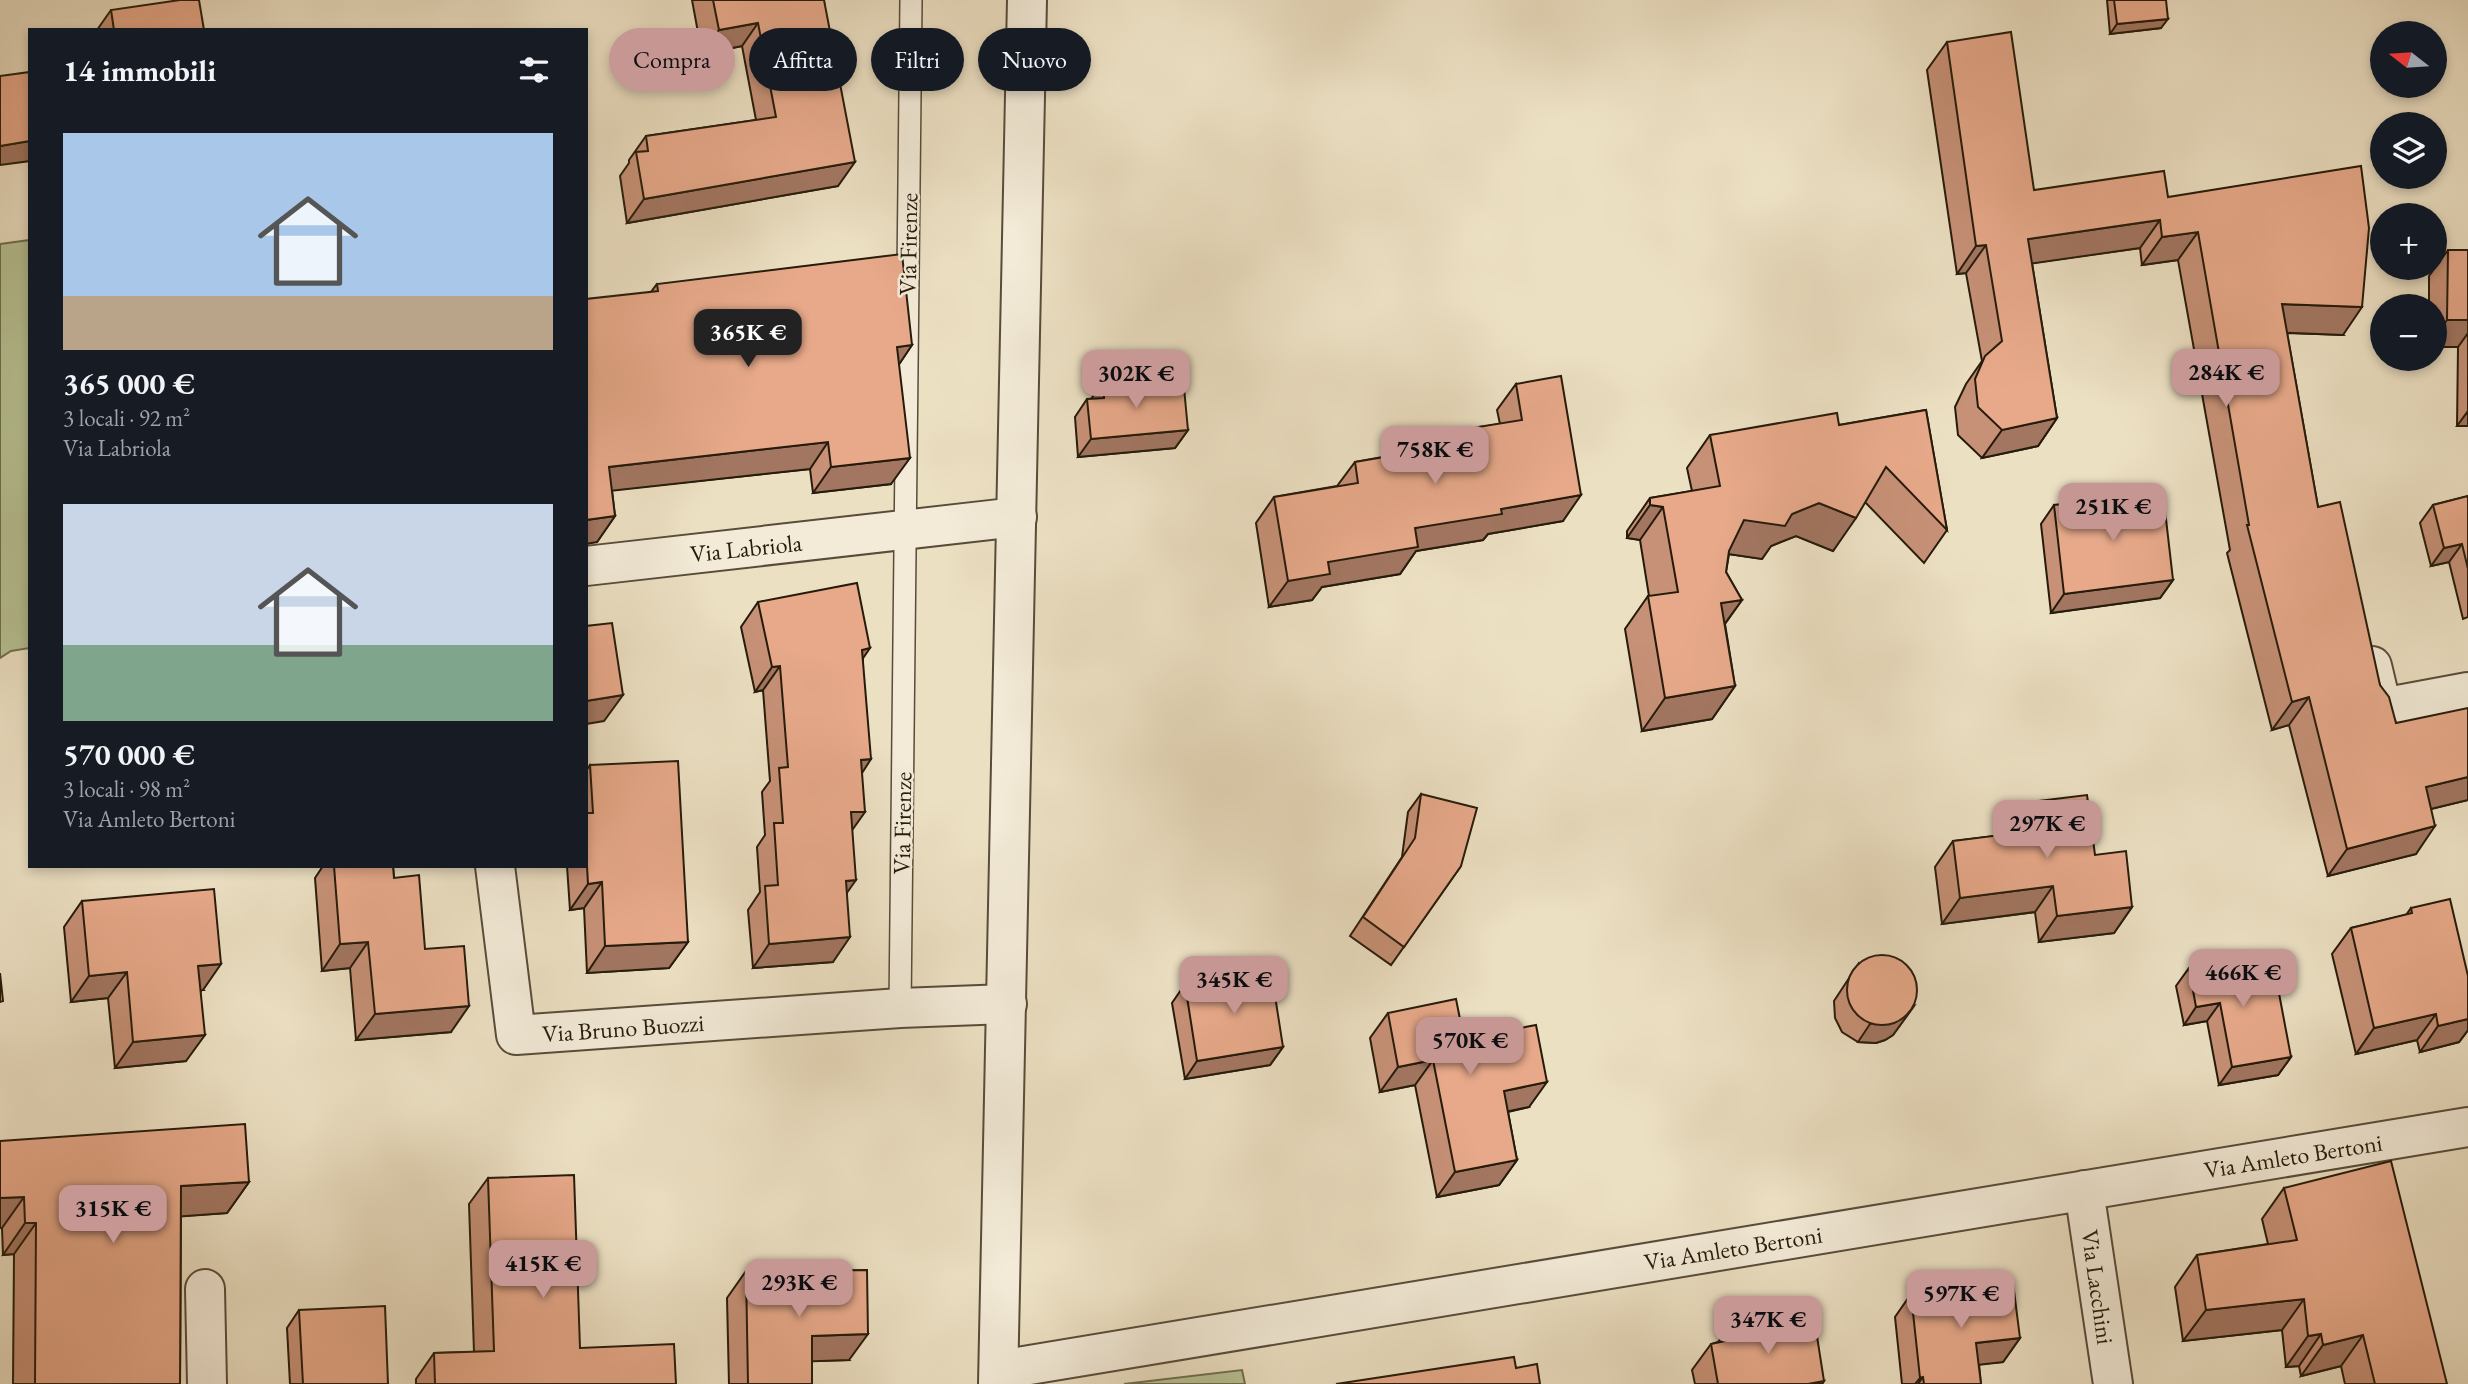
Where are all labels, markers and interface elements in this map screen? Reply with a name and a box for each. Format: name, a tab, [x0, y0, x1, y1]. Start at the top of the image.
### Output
north arrow	[2370, 21, 2446, 98]
map controls	[2370, 21, 2447, 371]
chip: Compra	[609, 28, 735, 91]
chip: Affitta	[749, 28, 857, 91]
chip: Filtri	[871, 28, 964, 91]
chip: Nuovo	[978, 28, 1091, 91]
text: 14 immobili	[63, 51, 216, 90]
icon: filters	[515, 51, 553, 89]
button: layers	[2370, 112, 2447, 189]
icon: home	[245, 178, 371, 304]
street label: Via Firenze	[892, 192, 924, 296]
button: +	[2370, 203, 2447, 280]
button: −	[2370, 294, 2447, 371]
pin: 365K €	[691, 310, 805, 369]
text: 365K €	[710, 317, 786, 347]
pin: 302K €	[1079, 350, 1193, 410]
pin: 284K €	[2169, 350, 2283, 409]
text: 284K €	[2188, 357, 2264, 387]
text: 302K €	[1098, 358, 1174, 388]
text: 365 000 €	[63, 364, 195, 403]
text: 3 locali · 92 m²	[63, 403, 190, 433]
pin: 758K €	[1378, 426, 1492, 486]
text: Via Labriola	[63, 433, 171, 463]
text: 758K €	[1397, 434, 1473, 464]
pin: 251K €	[2056, 484, 2170, 543]
text: 251K €	[2075, 491, 2151, 521]
street label: Via Labriola	[688, 527, 804, 569]
icon: home	[245, 549, 371, 675]
text: 570 000 €	[63, 735, 195, 774]
street label: Via Firenze	[886, 771, 918, 875]
text: 3 locali · 98 m²	[63, 774, 190, 804]
pin: 297K €	[1990, 800, 2104, 860]
text: Via Amleto Bertoni	[63, 804, 235, 834]
text: 297K €	[2009, 808, 2085, 838]
pin: 466K €	[2186, 950, 2300, 1009]
pin: 345K €	[1177, 956, 1291, 1016]
text: 466K €	[2205, 957, 2281, 987]
text: 345K €	[1196, 964, 1272, 994]
street label: Via Bruno Buozzi	[541, 1007, 705, 1049]
pin: 570K €	[1413, 1018, 1527, 1077]
text: 570K €	[1432, 1025, 1508, 1055]
street label: Via Amleto Bertoni	[2202, 1127, 2384, 1185]
pin: 315K €	[56, 1186, 170, 1245]
text: 315K €	[75, 1193, 151, 1223]
street label: Via Amleto Bertoni	[1642, 1219, 1824, 1277]
street label: Via Lacchini	[2075, 1228, 2121, 1346]
pin: 415K €	[486, 1240, 600, 1300]
text: 415K €	[505, 1248, 581, 1278]
pin: 293K €	[742, 1260, 856, 1319]
text: 293K €	[761, 1267, 837, 1297]
pin: 597K €	[1904, 1270, 2018, 1330]
text: 597K €	[1923, 1278, 1999, 1308]
pin: 347K €	[1711, 1296, 1825, 1356]
text: 347K €	[1730, 1304, 1806, 1334]

